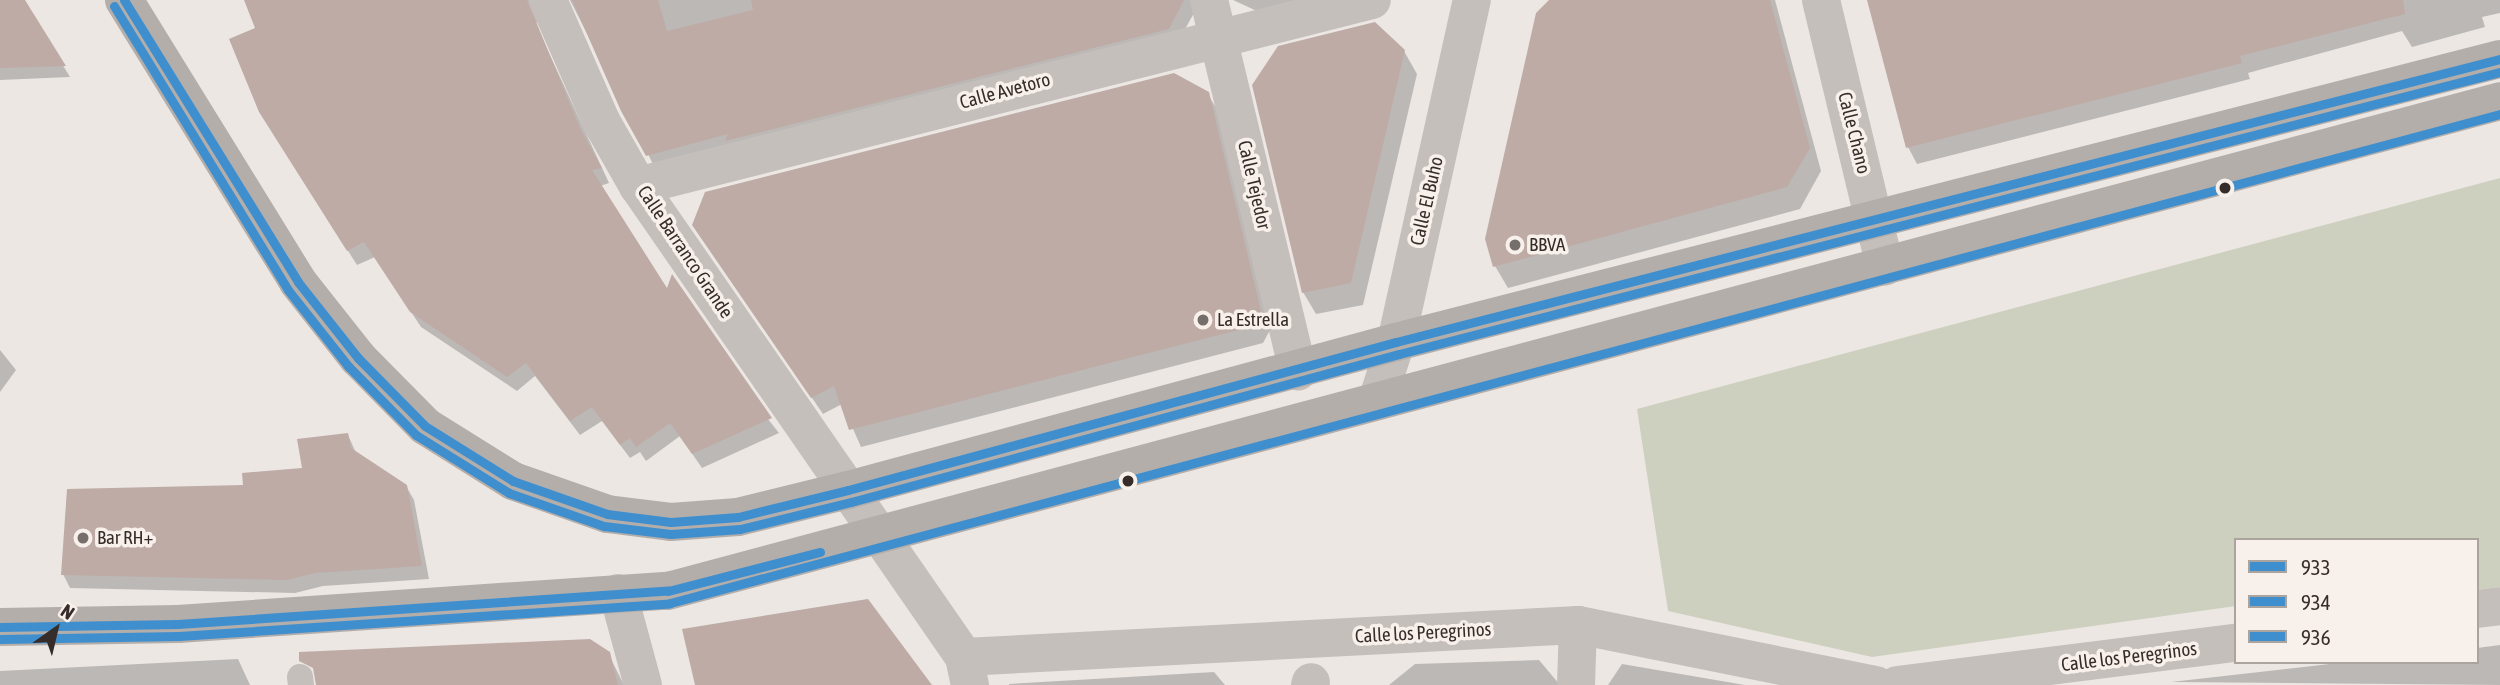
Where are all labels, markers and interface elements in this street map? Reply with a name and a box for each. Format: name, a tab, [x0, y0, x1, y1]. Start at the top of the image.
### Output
street label: Calle Avetoro	[957, 68, 1053, 114]
street label: Calle Chano	[1833, 90, 1875, 176]
street label: Calle Tejedor	[1233, 138, 1275, 232]
street label: Calle El Buho	[1406, 154, 1448, 248]
street label: Calle Barranco Grande	[632, 181, 738, 323]
unlabelled marker	[2218, 181, 2232, 195]
place label: BBVA	[1529, 234, 1565, 256]
marker: BBVA	[1507, 237, 1523, 253]
place label: La Estrella	[1217, 309, 1289, 331]
marker: La Estrella	[1195, 312, 1211, 328]
unlabelled marker	[1121, 474, 1135, 488]
place label: Bar RH+	[97, 527, 153, 549]
marker: Bar RH+	[75, 530, 91, 546]
legend	[2234, 538, 2479, 664]
text: 933	[2301, 555, 2331, 579]
text: 934	[2301, 590, 2331, 614]
north arrow	[21, 594, 91, 664]
text: N	[57, 599, 79, 624]
street label: Calle los Peregrinos	[1354, 618, 1492, 648]
text: 936	[2301, 625, 2331, 649]
street label: Calle los Peregrinos	[2060, 637, 2198, 677]

